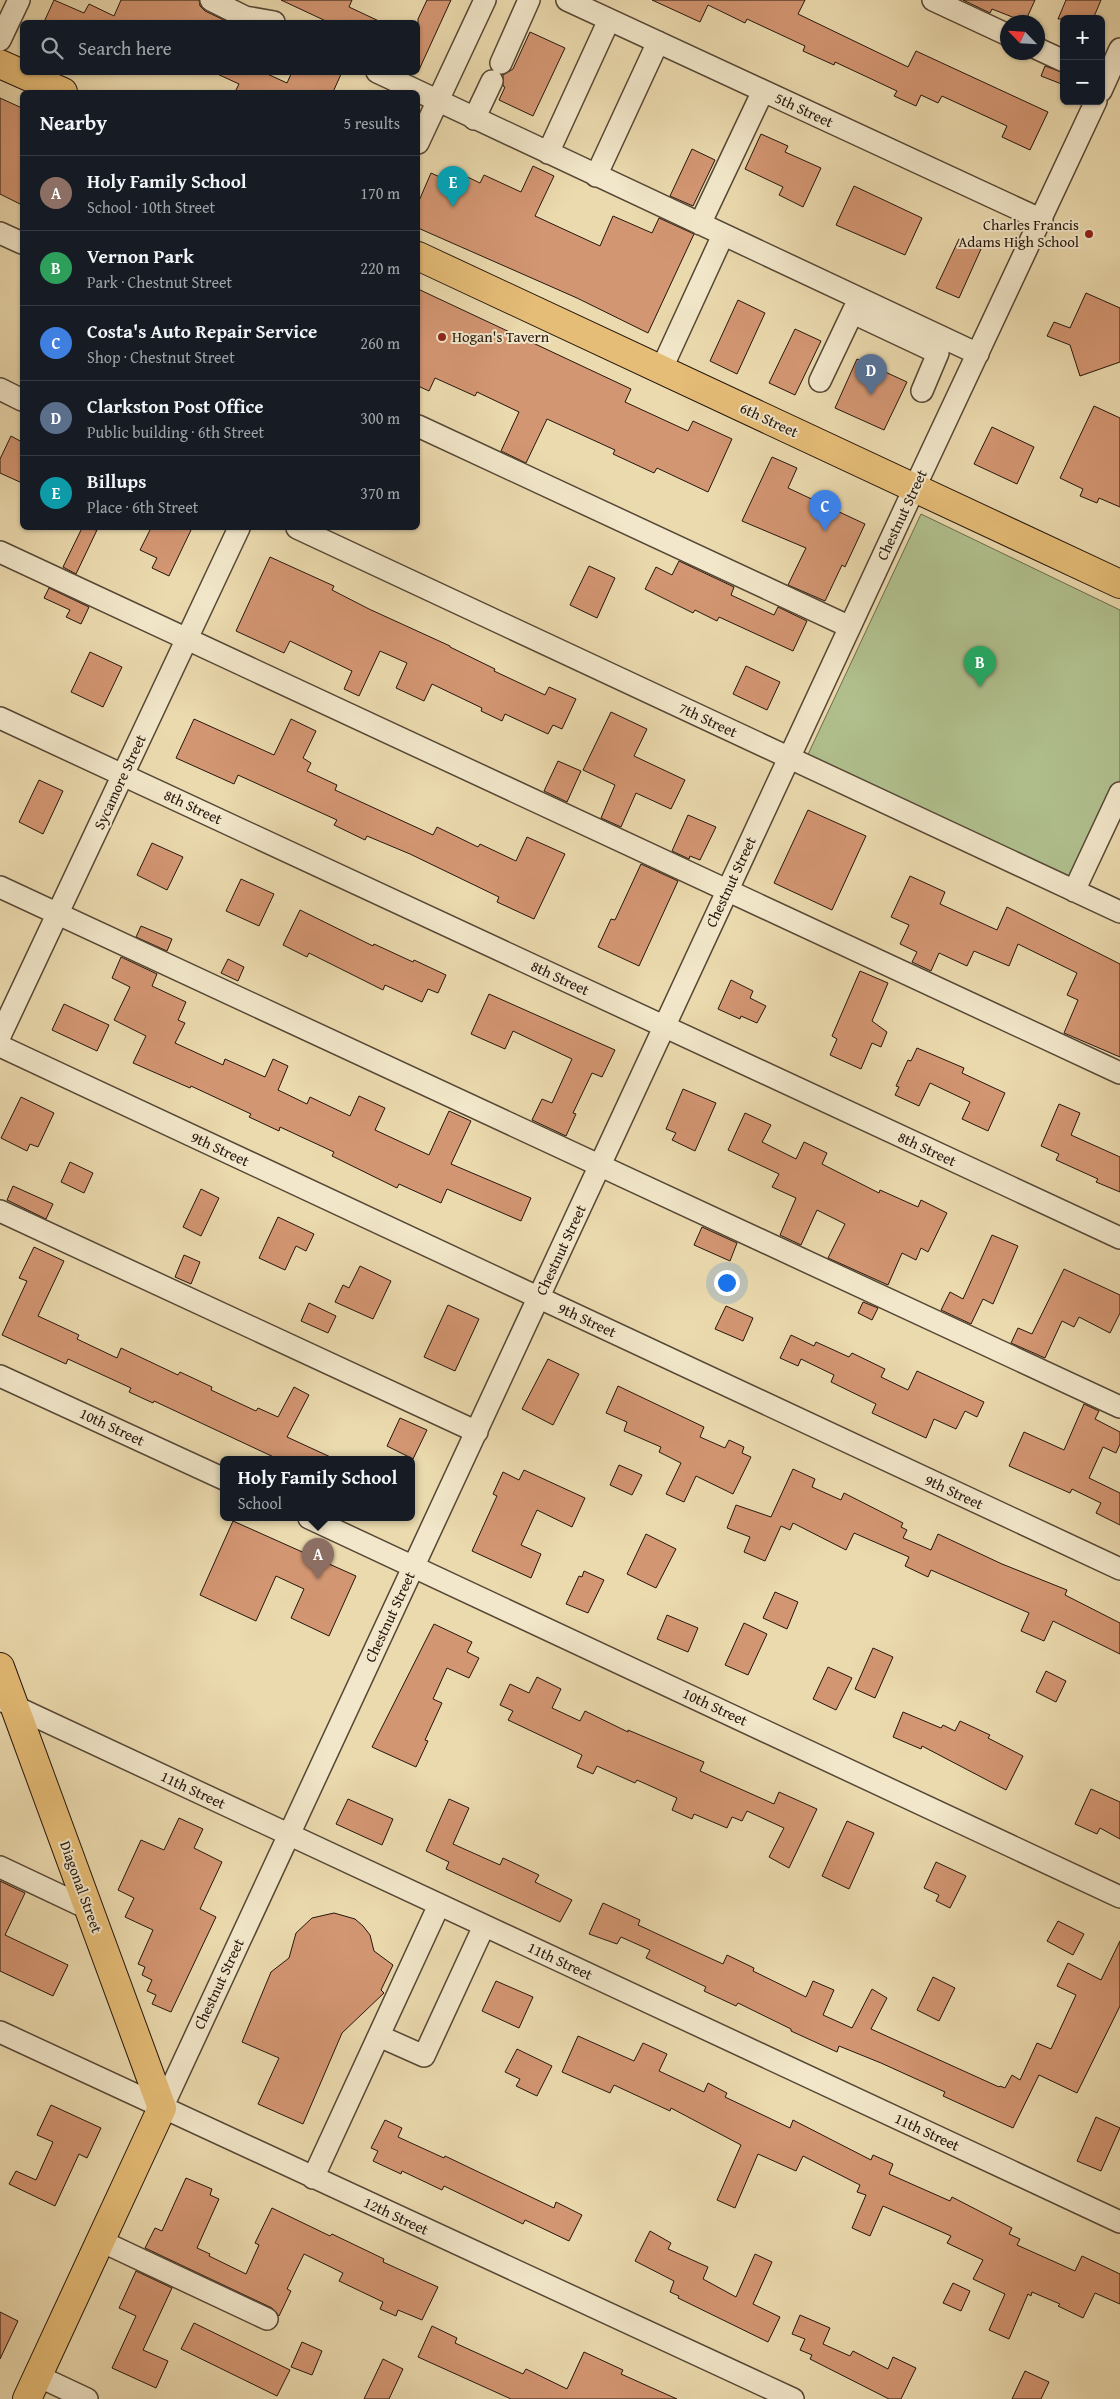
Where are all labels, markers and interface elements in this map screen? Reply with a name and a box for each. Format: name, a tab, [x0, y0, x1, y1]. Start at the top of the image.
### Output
north arrow	[1000, 15, 1045, 60]
map controls	[1060, 15, 1105, 105]
button: +	[1060, 15, 1105, 60]
search box	[20, 20, 420, 75]
icon: search	[38, 34, 66, 62]
text: Search here	[78, 34, 172, 62]
button: −	[1060, 60, 1105, 105]
street label: 5th Street	[772, 87, 837, 132]
text: Nearby	[40, 107, 107, 138]
text: 5 results	[343, 111, 400, 135]
pin: E	[437, 166, 469, 207]
text: Holy Family School	[87, 167, 247, 195]
text: A	[51, 181, 61, 205]
text: 170 m	[360, 181, 400, 205]
text: School · 10th Street	[87, 195, 215, 219]
place label: Charles Francis Adams High School	[958, 214, 1079, 252]
marker: Charles Francis Adams High School	[1083, 228, 1095, 240]
text: Vernon Park	[87, 242, 194, 270]
text: B	[51, 256, 61, 280]
text: 220 m	[360, 256, 400, 280]
text: Park · Chestnut Street	[87, 270, 232, 294]
text: Costa's Auto Repair Service	[87, 317, 317, 345]
place label: Hogan's Tavern	[452, 326, 550, 347]
text: C	[51, 331, 61, 355]
text: 260 m	[360, 331, 400, 355]
marker: Hogan's Tavern	[436, 331, 448, 343]
text: Shop · Chestnut Street	[87, 345, 235, 369]
pin: D	[855, 354, 887, 395]
text: Clarkston Post Office	[87, 392, 264, 420]
street label: 6th Street	[737, 397, 802, 442]
text: D	[51, 406, 61, 430]
text: 300 m	[360, 406, 400, 430]
text: Public building · 6th Street	[87, 420, 264, 444]
street label: Chestnut Street	[871, 465, 932, 564]
text: Billups	[87, 467, 146, 495]
text: E	[52, 481, 60, 505]
text: 370 m	[360, 481, 400, 505]
pin: C	[809, 490, 841, 531]
text: Place · 6th Street	[87, 495, 198, 519]
pin: B	[964, 646, 996, 687]
street label: 7th Street	[676, 697, 741, 742]
street label: Sycamore Street	[88, 730, 151, 833]
street label: 8th Street	[161, 784, 226, 829]
street label: Chestnut Street	[700, 832, 761, 931]
street label: 8th Street	[528, 955, 593, 1000]
street label: 9th Street	[188, 1126, 253, 1171]
street label: 8th Street	[895, 1126, 960, 1171]
street label: Chestnut Street	[530, 1200, 591, 1299]
your location	[714, 1270, 740, 1296]
street label: 9th Street	[555, 1297, 620, 1342]
street label: 10th Street	[76, 1402, 149, 1451]
popup	[220, 1456, 415, 1521]
text: Holy Family School	[238, 1463, 397, 1491]
street label: 9th Street	[922, 1469, 987, 1514]
text: School	[238, 1491, 282, 1515]
pin: A	[302, 1538, 334, 1579]
street label: Chestnut Street	[359, 1567, 420, 1666]
street label: 10th Street	[679, 1682, 752, 1731]
street label: 11th Street	[157, 1765, 230, 1814]
street label: Diagonal Street	[55, 1838, 108, 1936]
street label: Chestnut Street	[188, 1934, 249, 2033]
street label: 11th Street	[524, 1936, 597, 1985]
street label: 11th Street	[891, 2107, 964, 2156]
street label: 12th Street	[360, 2191, 433, 2240]

